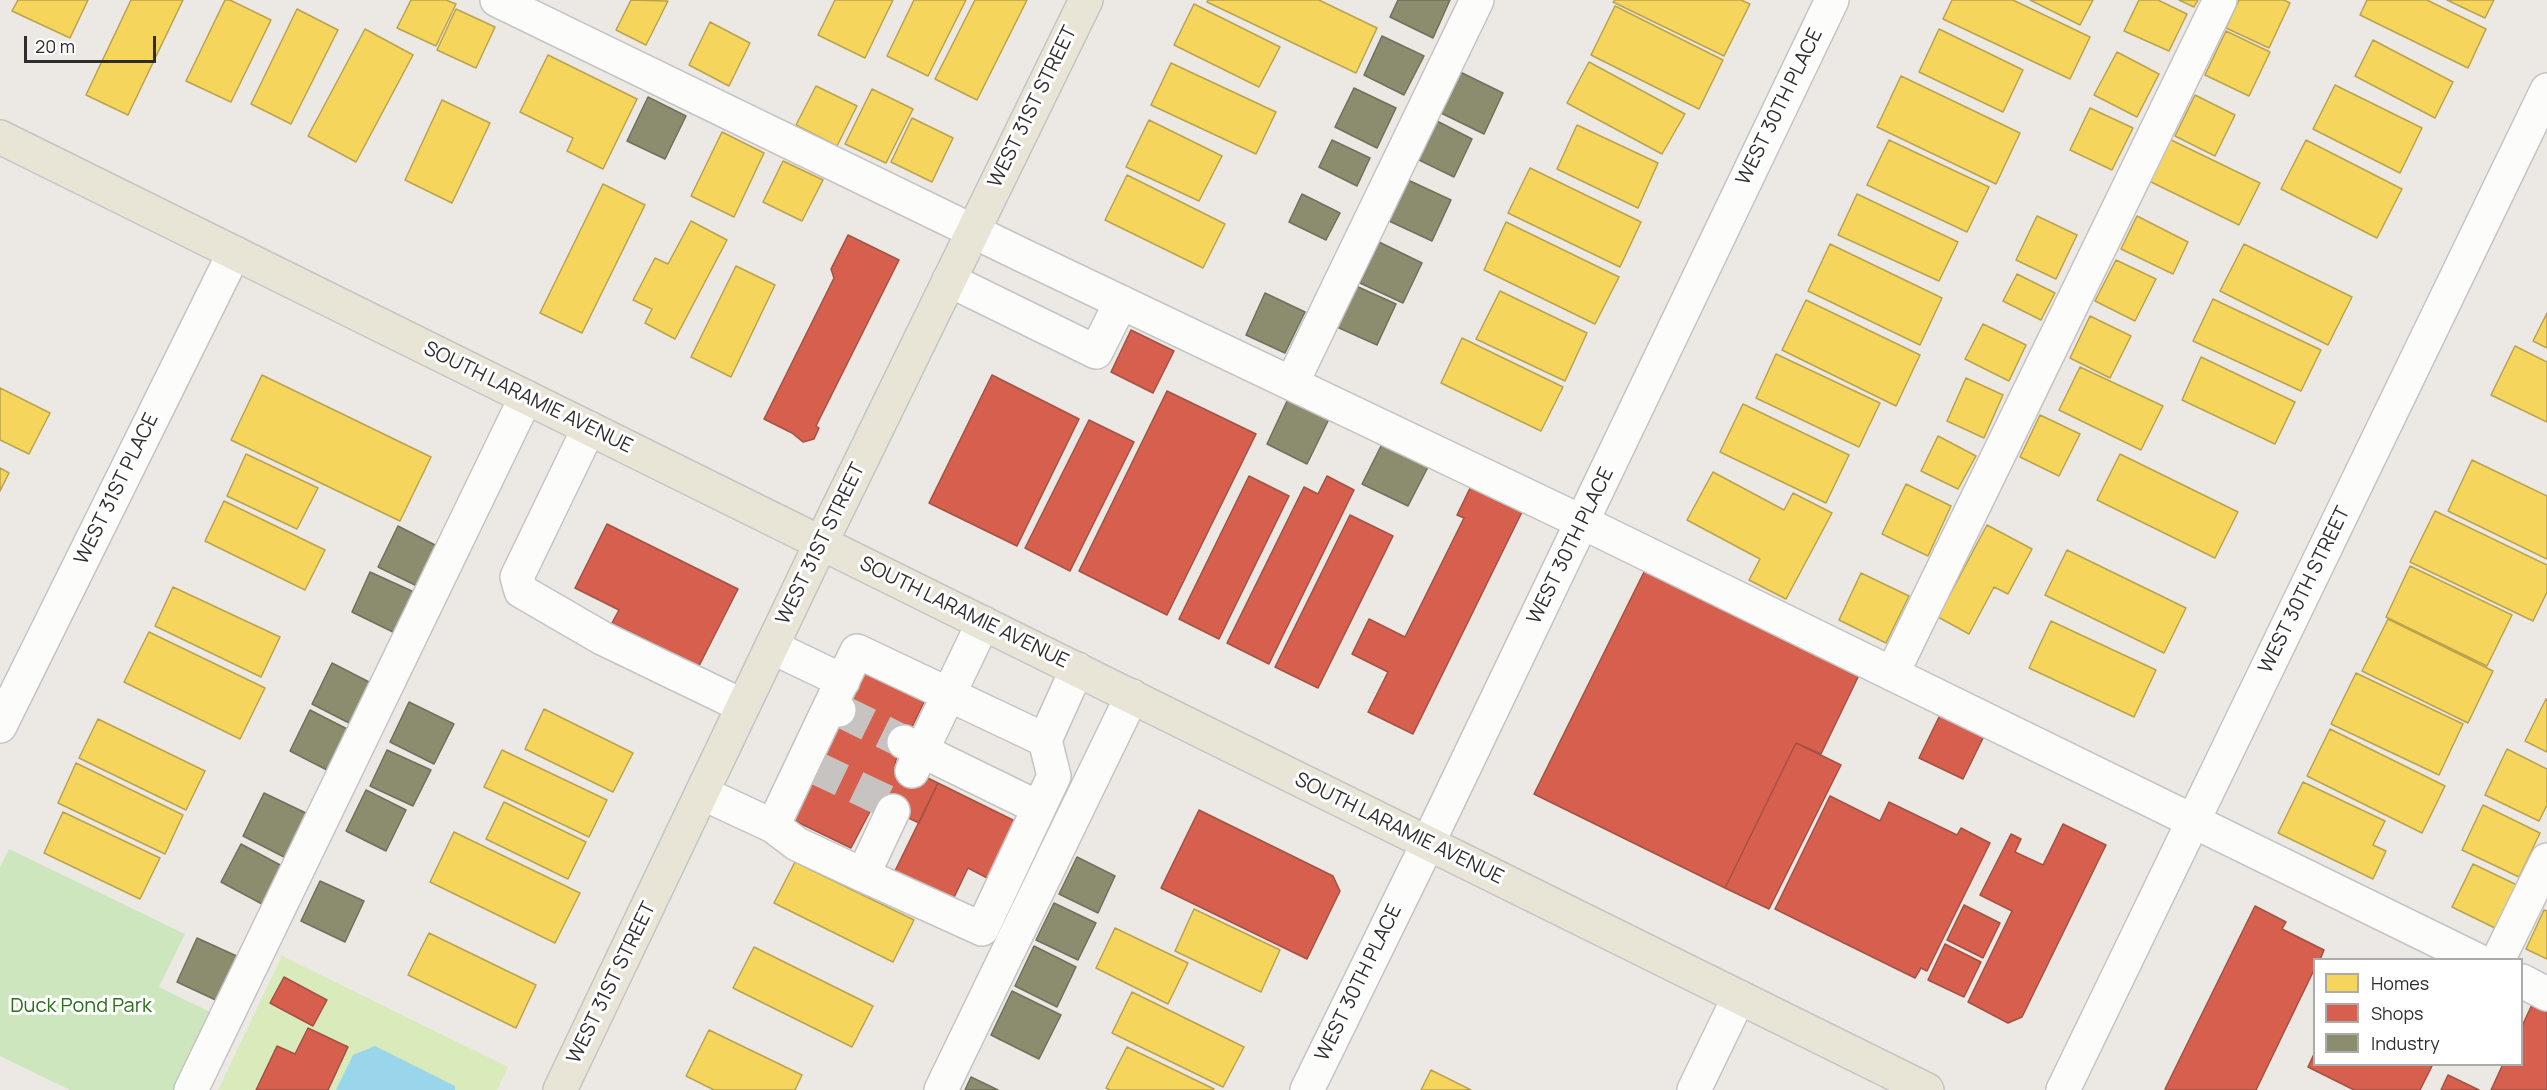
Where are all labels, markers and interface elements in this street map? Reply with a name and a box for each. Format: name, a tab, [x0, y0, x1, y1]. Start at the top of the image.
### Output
street label: WEST 31ST STREET	[984, 22, 1082, 192]
scale bar	[27, 24, 159, 62]
street label: WEST 30TH PLACE	[1732, 25, 1828, 189]
text: 20 m	[35, 34, 75, 58]
street label: SOUTH LARAMIE AVENUE	[420, 337, 636, 459]
street label: WEST 31ST PLACE	[70, 409, 164, 569]
street label: WEST 31ST STREET	[772, 459, 870, 629]
street label: WEST 30TH PLACE	[1523, 464, 1619, 628]
street label: WEST 30TH STREET	[2254, 503, 2356, 677]
street label: SOUTH LARAMIE AVENUE	[856, 552, 1072, 674]
street label: SOUTH LARAMIE AVENUE	[1291, 768, 1507, 890]
street label: WEST 31ST STREET	[563, 898, 661, 1068]
street label: WEST 30TH PLACE	[1311, 901, 1407, 1065]
legend	[2313, 958, 2523, 1066]
text: Homes	[2371, 971, 2429, 995]
park label: Duck Pond Park	[10, 994, 152, 1018]
text: Shops	[2371, 1001, 2423, 1025]
text: Industry	[2371, 1031, 2440, 1055]

